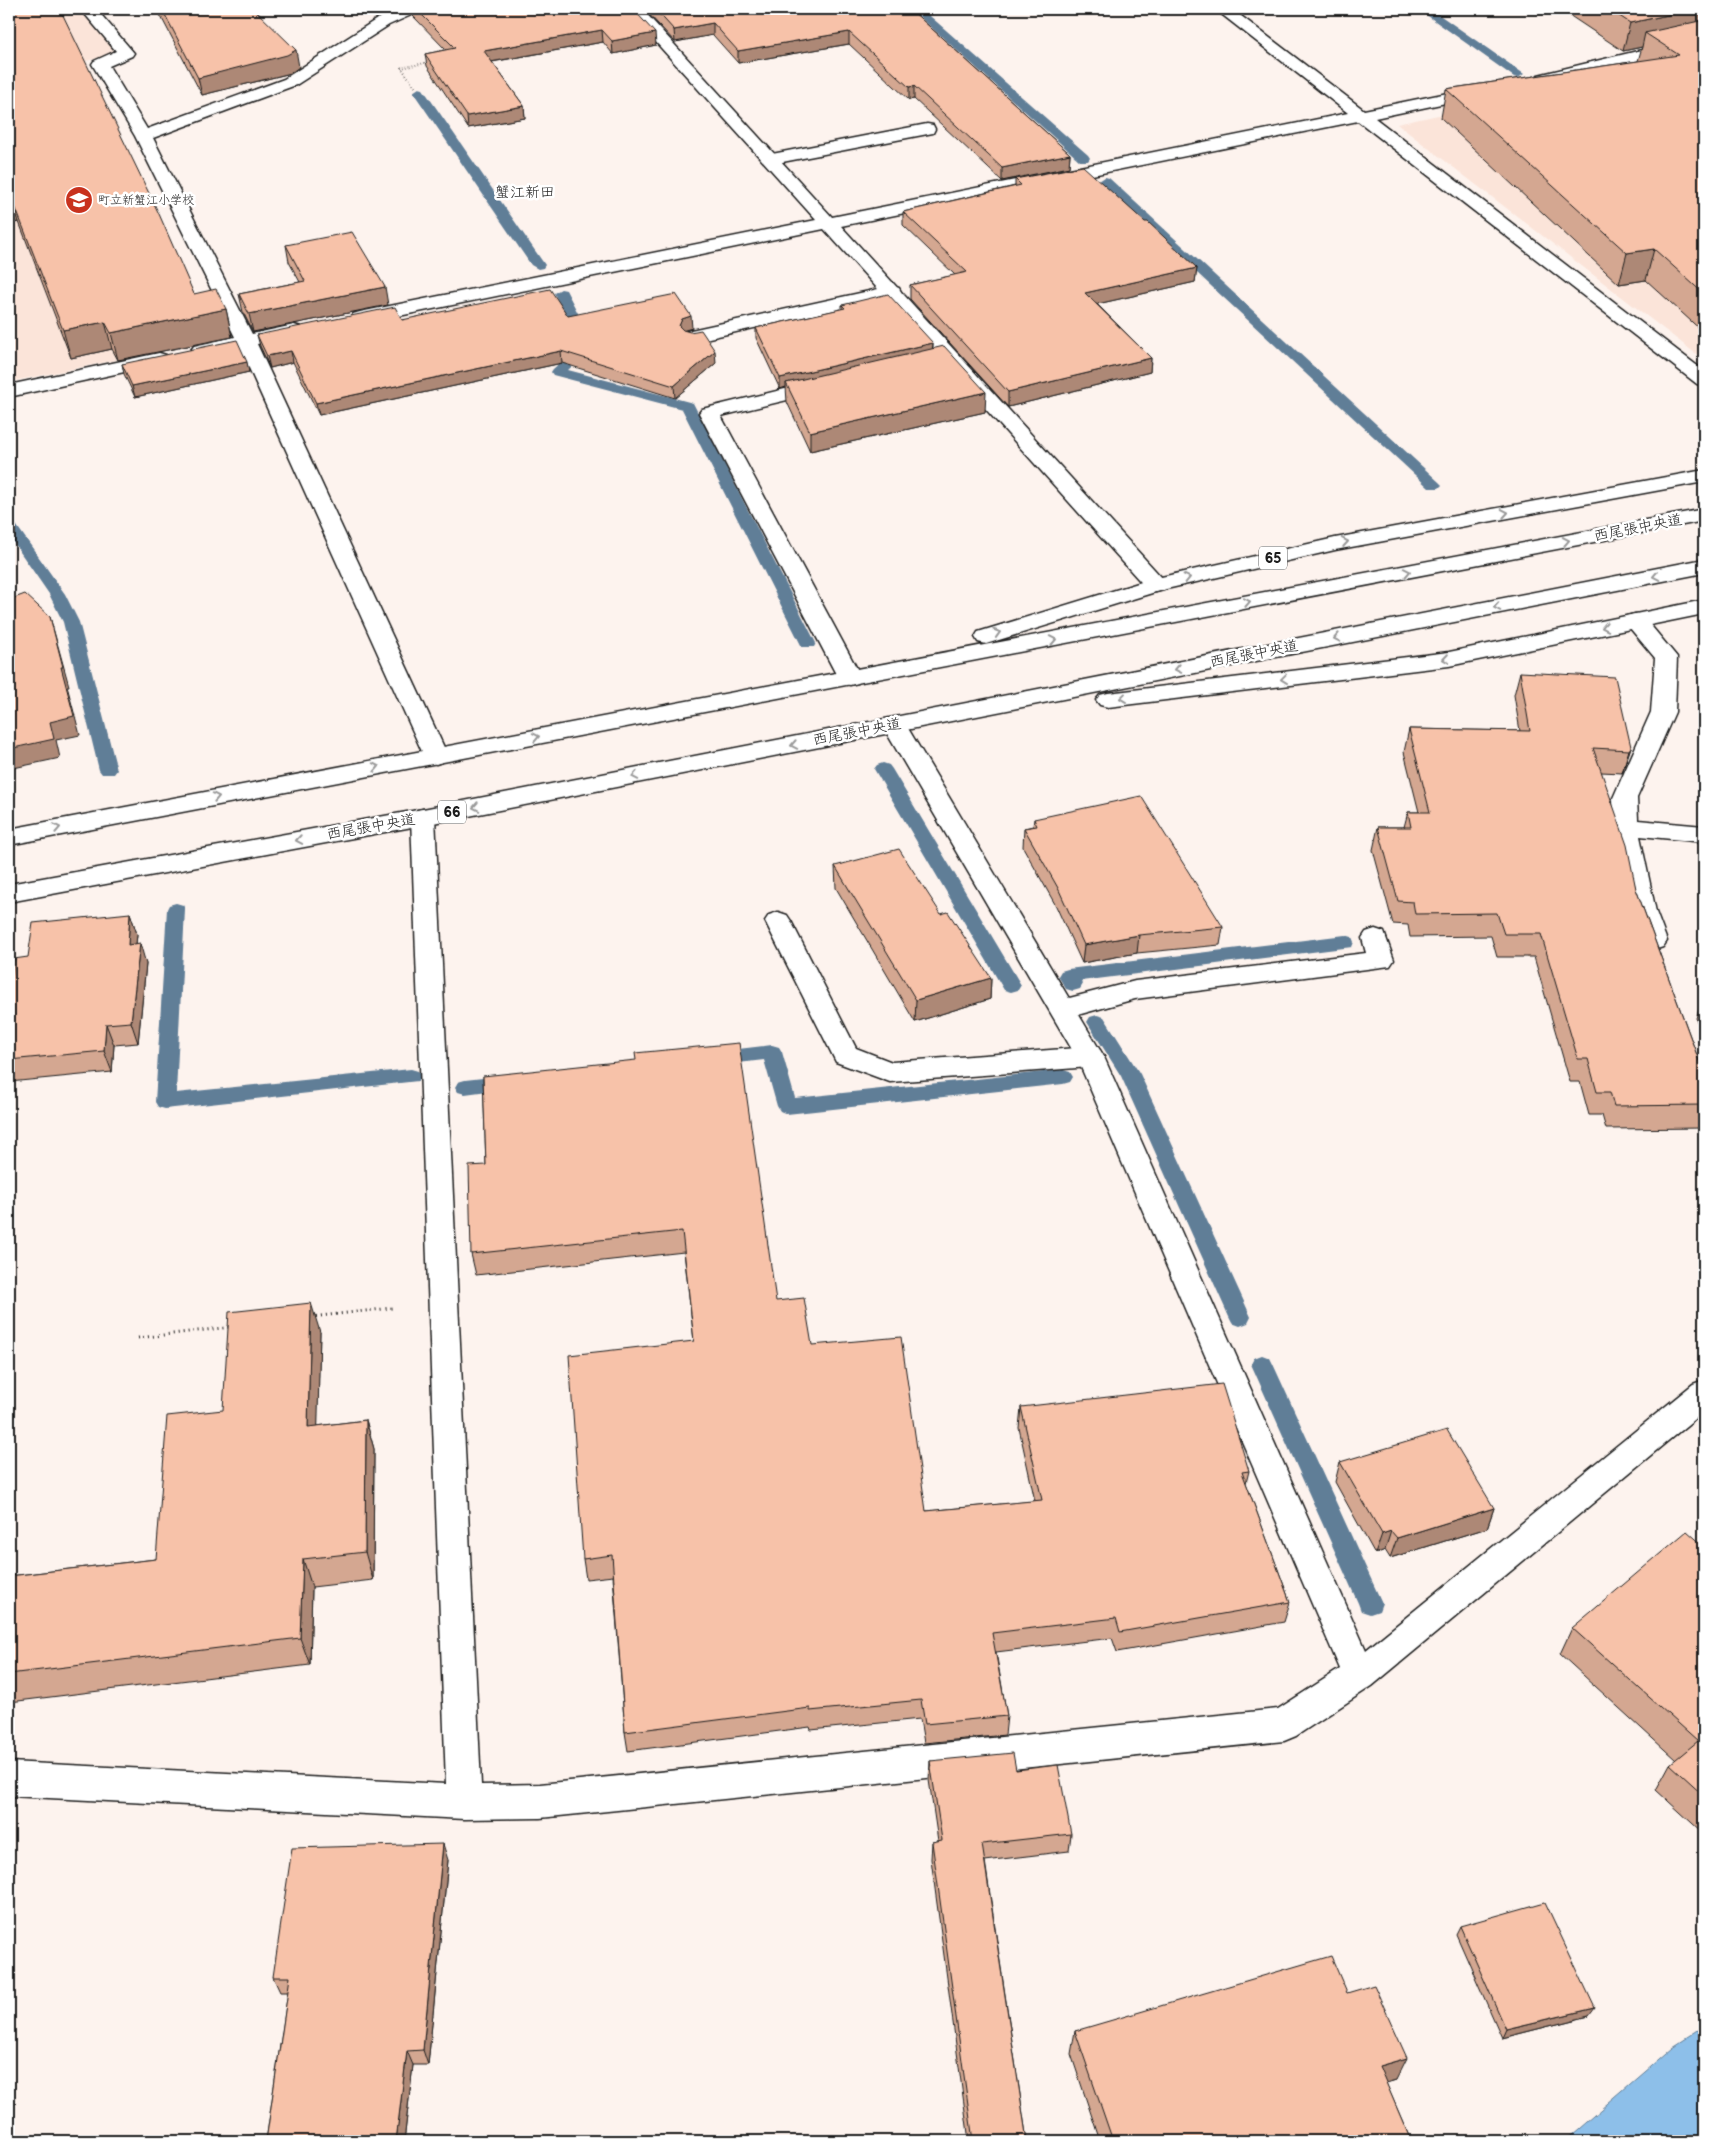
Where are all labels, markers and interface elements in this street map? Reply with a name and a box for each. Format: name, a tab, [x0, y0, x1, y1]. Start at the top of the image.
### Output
district label: 蟹江新田	[495, 183, 555, 202]
school or university icon: 町立新蟹江小学校	[64, 185, 94, 215]
place label: 町立新蟹江小学校	[98, 193, 194, 208]
one-way arrow	[1501, 508, 1510, 518]
street label: 西尾張中央道	[1592, 510, 1684, 546]
one-way arrow	[1341, 537, 1350, 548]
one-way arrow	[1562, 537, 1571, 547]
road number: 65	[1259, 546, 1287, 570]
one-way arrow	[1402, 567, 1411, 577]
one-way arrow	[1652, 570, 1661, 581]
one-way arrow	[1182, 573, 1191, 584]
one-way arrow	[1243, 598, 1251, 608]
one-way arrow	[1493, 601, 1501, 612]
one-way arrow	[1601, 622, 1609, 632]
one-way arrow	[993, 629, 1001, 639]
one-way arrow	[1333, 633, 1342, 643]
one-way arrow	[1049, 635, 1057, 645]
street label: 西尾張中央道	[1208, 636, 1300, 672]
one-way arrow	[1441, 653, 1449, 664]
one-way arrow	[1174, 664, 1182, 674]
one-way arrow	[1280, 673, 1288, 684]
one-way arrow	[1119, 692, 1127, 703]
street label: 西尾張中央道	[811, 714, 903, 750]
one-way arrow	[531, 733, 540, 743]
one-way arrow	[790, 739, 799, 749]
one-way arrow	[372, 763, 380, 773]
one-way arrow	[631, 770, 639, 781]
one-way arrow	[212, 793, 221, 803]
road number: 66	[438, 800, 466, 824]
one-way arrow	[471, 801, 480, 812]
street label: 西尾張中央道	[325, 810, 417, 844]
one-way arrow	[52, 823, 61, 833]
one-way arrow	[294, 834, 303, 845]

